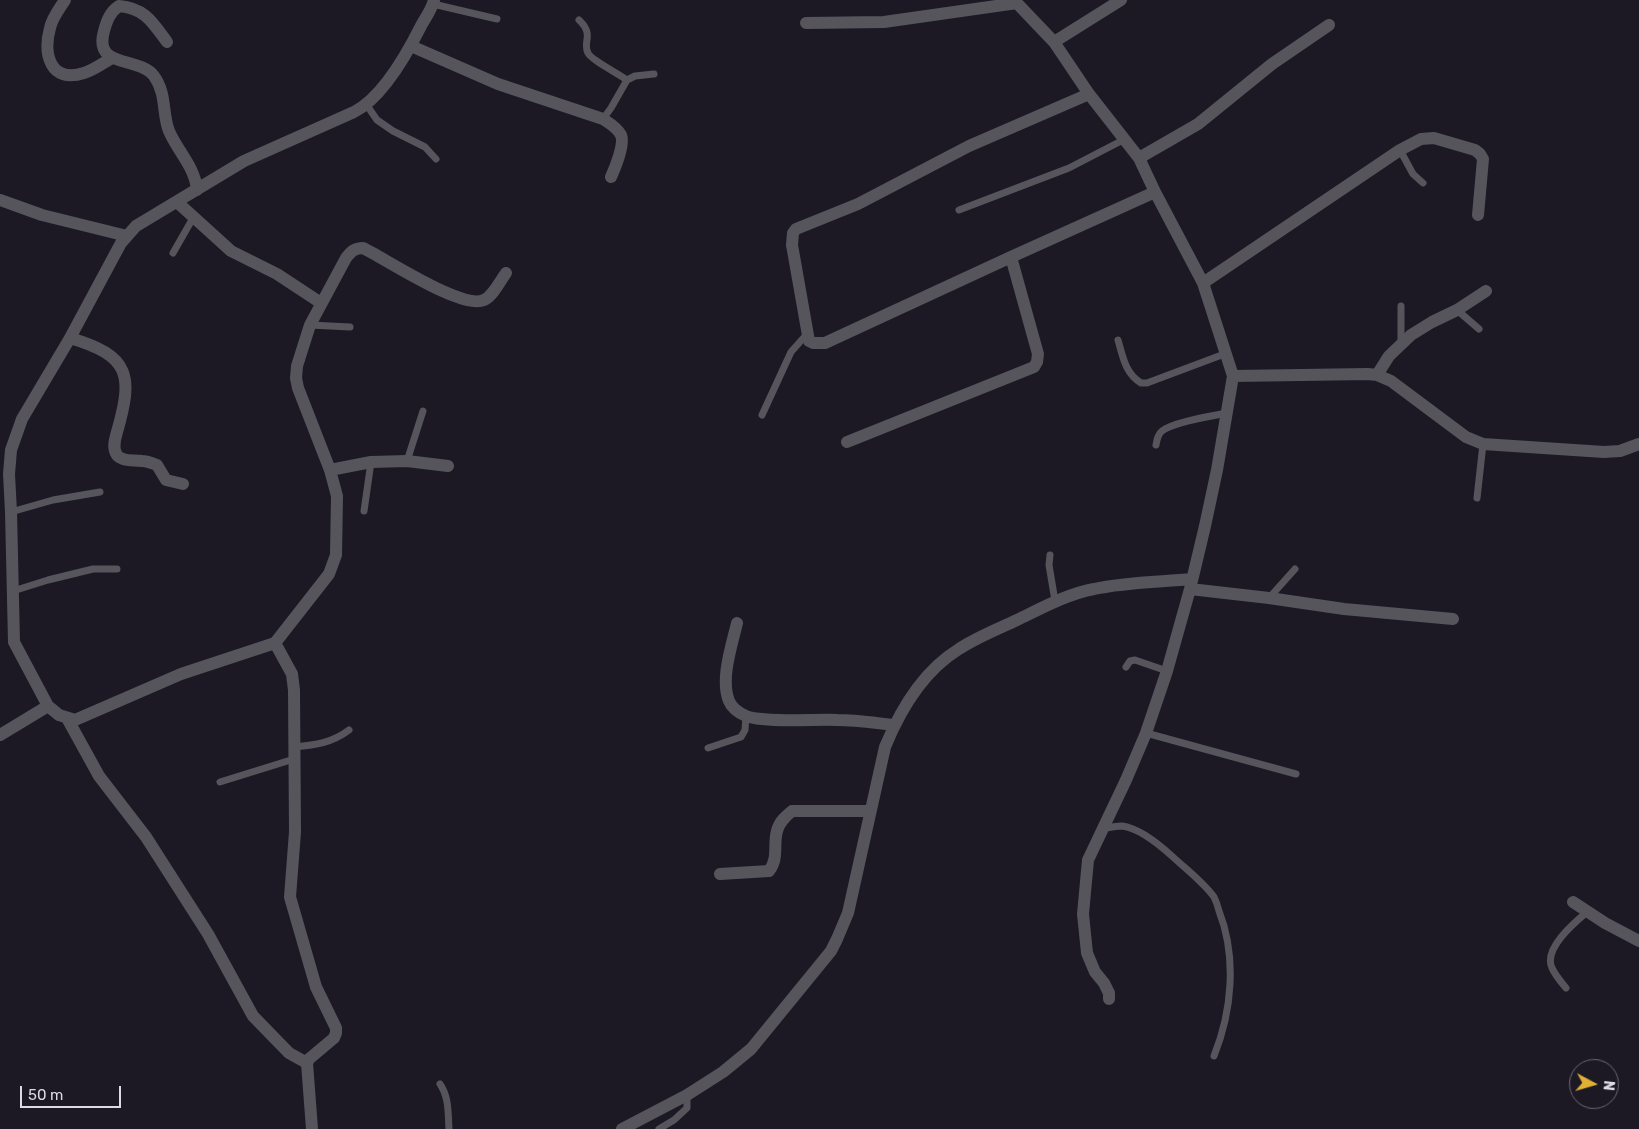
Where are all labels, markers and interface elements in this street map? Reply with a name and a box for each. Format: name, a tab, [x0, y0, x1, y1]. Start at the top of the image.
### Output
north arrow	[1569, 1059, 1619, 1109]
scale bar	[22, 1076, 124, 1108]
text: N	[1599, 1080, 1617, 1091]
text: 50 m	[28, 1086, 63, 1104]

